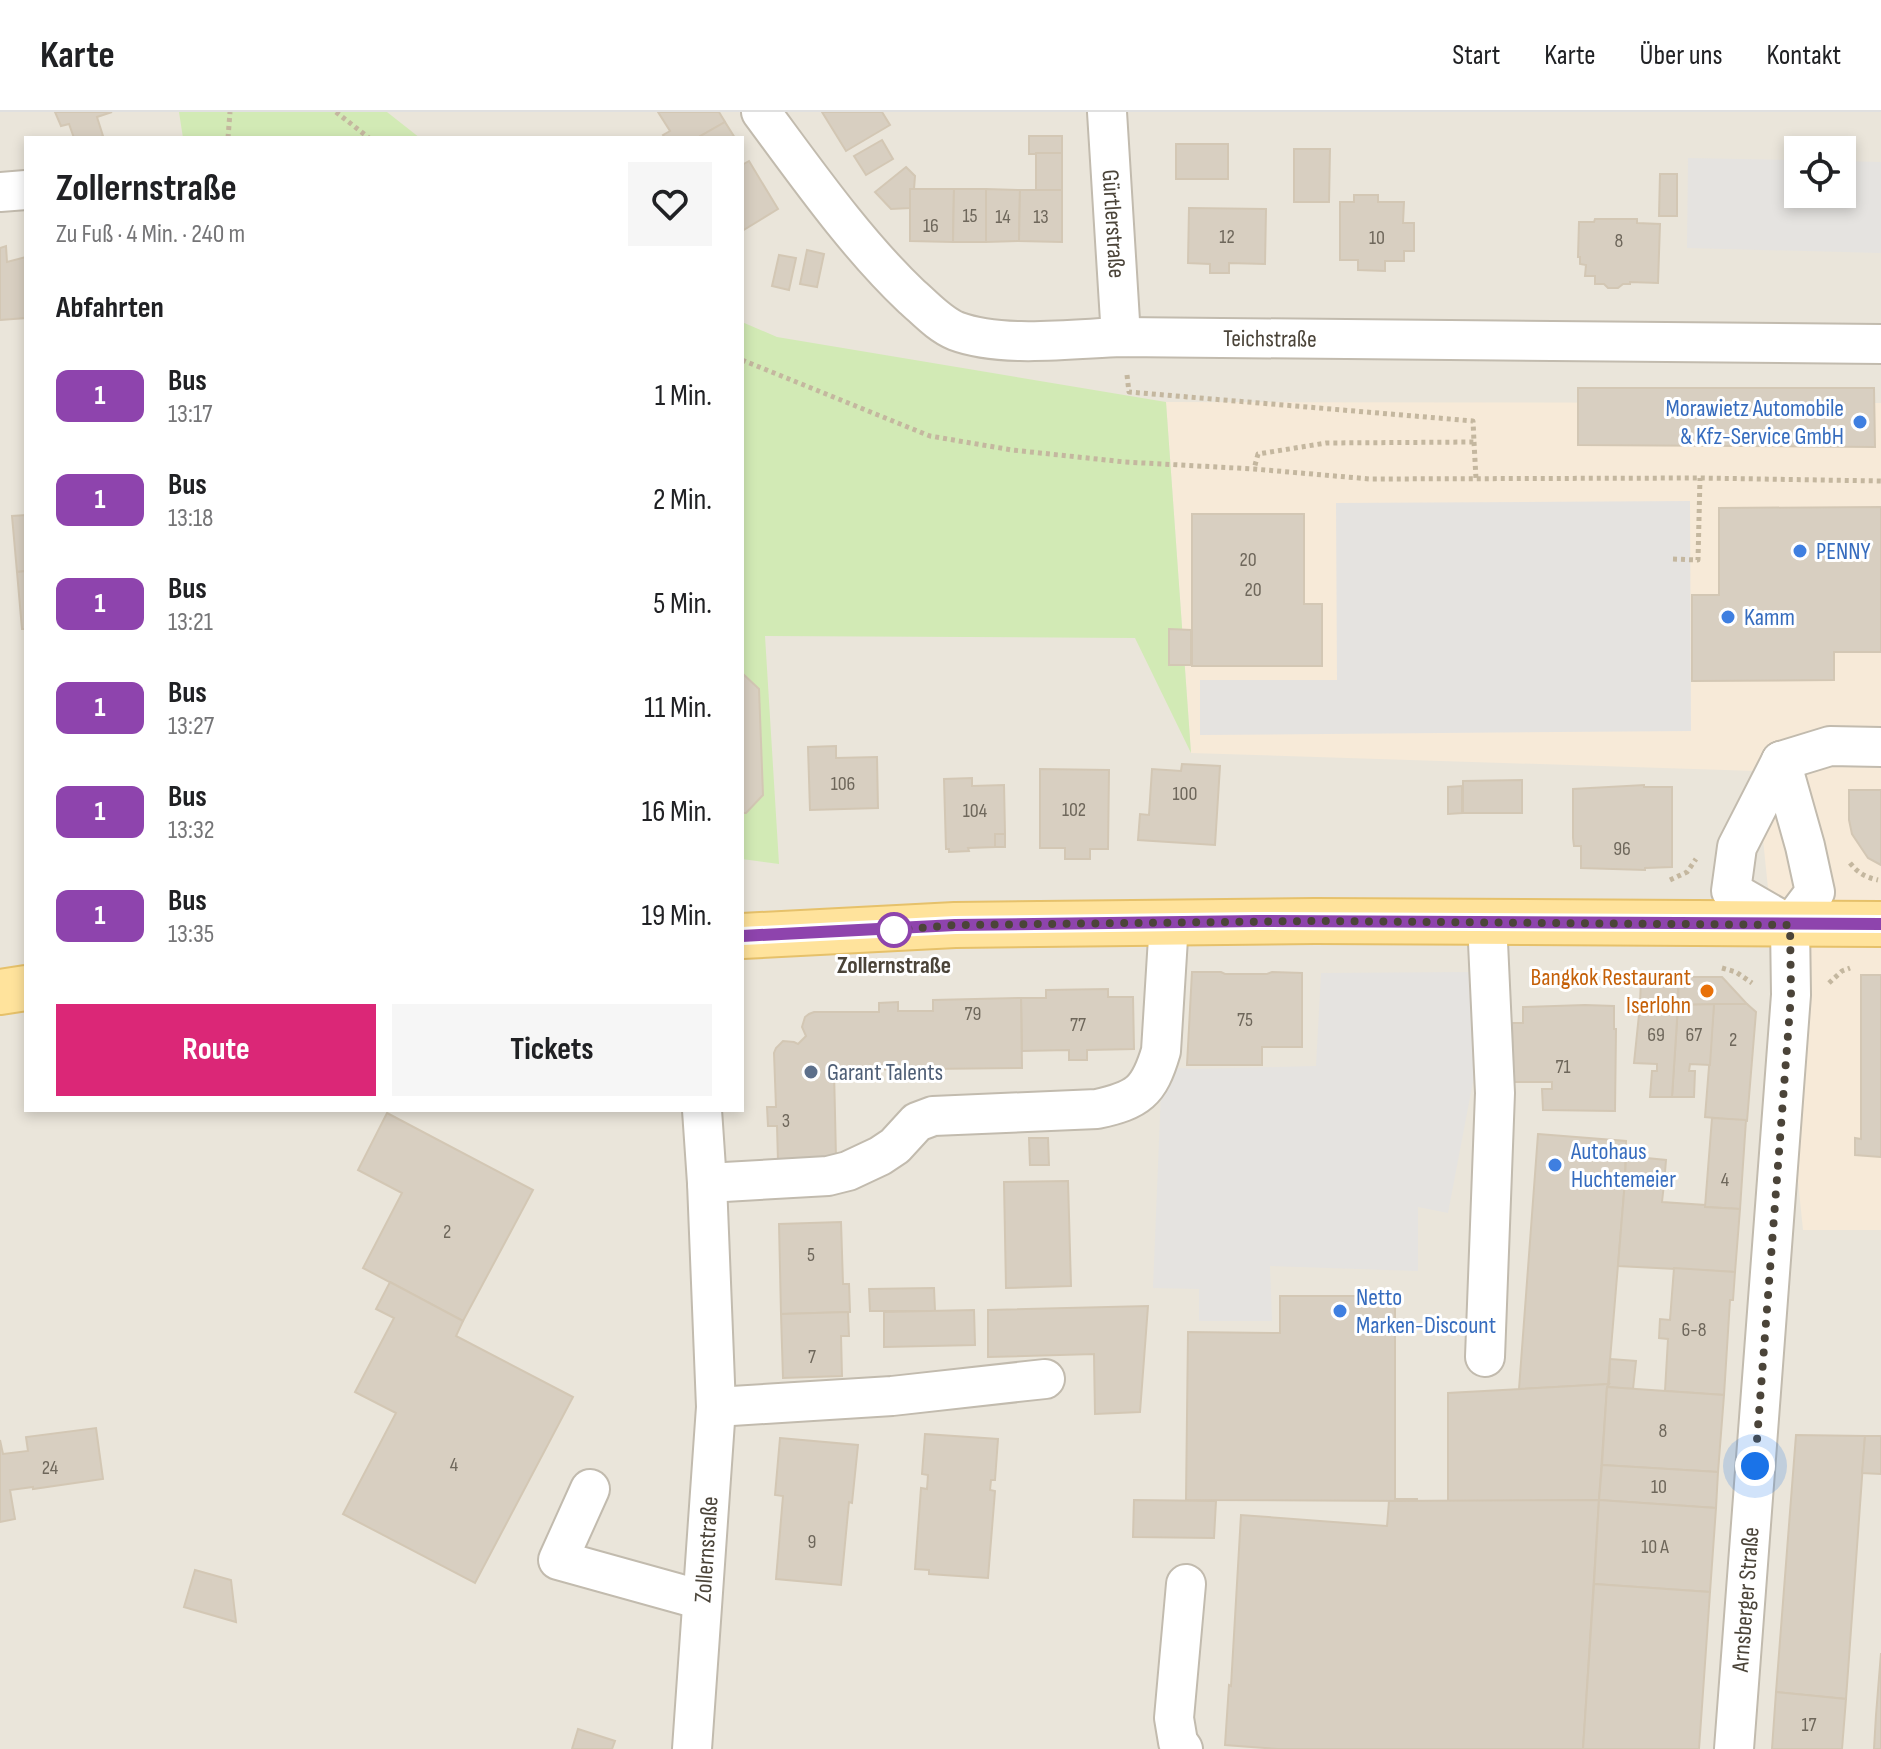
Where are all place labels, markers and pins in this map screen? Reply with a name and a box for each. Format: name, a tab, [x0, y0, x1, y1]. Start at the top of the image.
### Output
place label: Morawietz Automobile & Kfz-Service GmbH	[1665, 394, 1844, 451]
marker: Morawietz Automobile & Kfz-Service GmbH	[1851, 413, 1869, 431]
place label: PENNY	[1816, 537, 1871, 566]
marker: PENNY	[1791, 542, 1809, 560]
place label: Kamm	[1744, 603, 1795, 632]
marker: Kamm	[1719, 608, 1737, 626]
marker: Zollernstraße	[877, 913, 911, 947]
place label: Zollernstraße	[837, 951, 951, 980]
place label: Bangkok Restaurant Iserlohn	[1530, 963, 1691, 1020]
marker: Bangkok Restaurant Iserlohn	[1698, 982, 1716, 1000]
place label: Garant Talents	[827, 1058, 943, 1087]
marker: Garant Talents	[802, 1063, 820, 1081]
place label: Autohaus Huchtemeier	[1570, 1137, 1676, 1194]
marker: Autohaus Huchtemeier	[1546, 1156, 1564, 1174]
place label: Netto Marken-Discount	[1356, 1283, 1496, 1340]
marker: Netto Marken-Discount	[1331, 1302, 1349, 1320]

